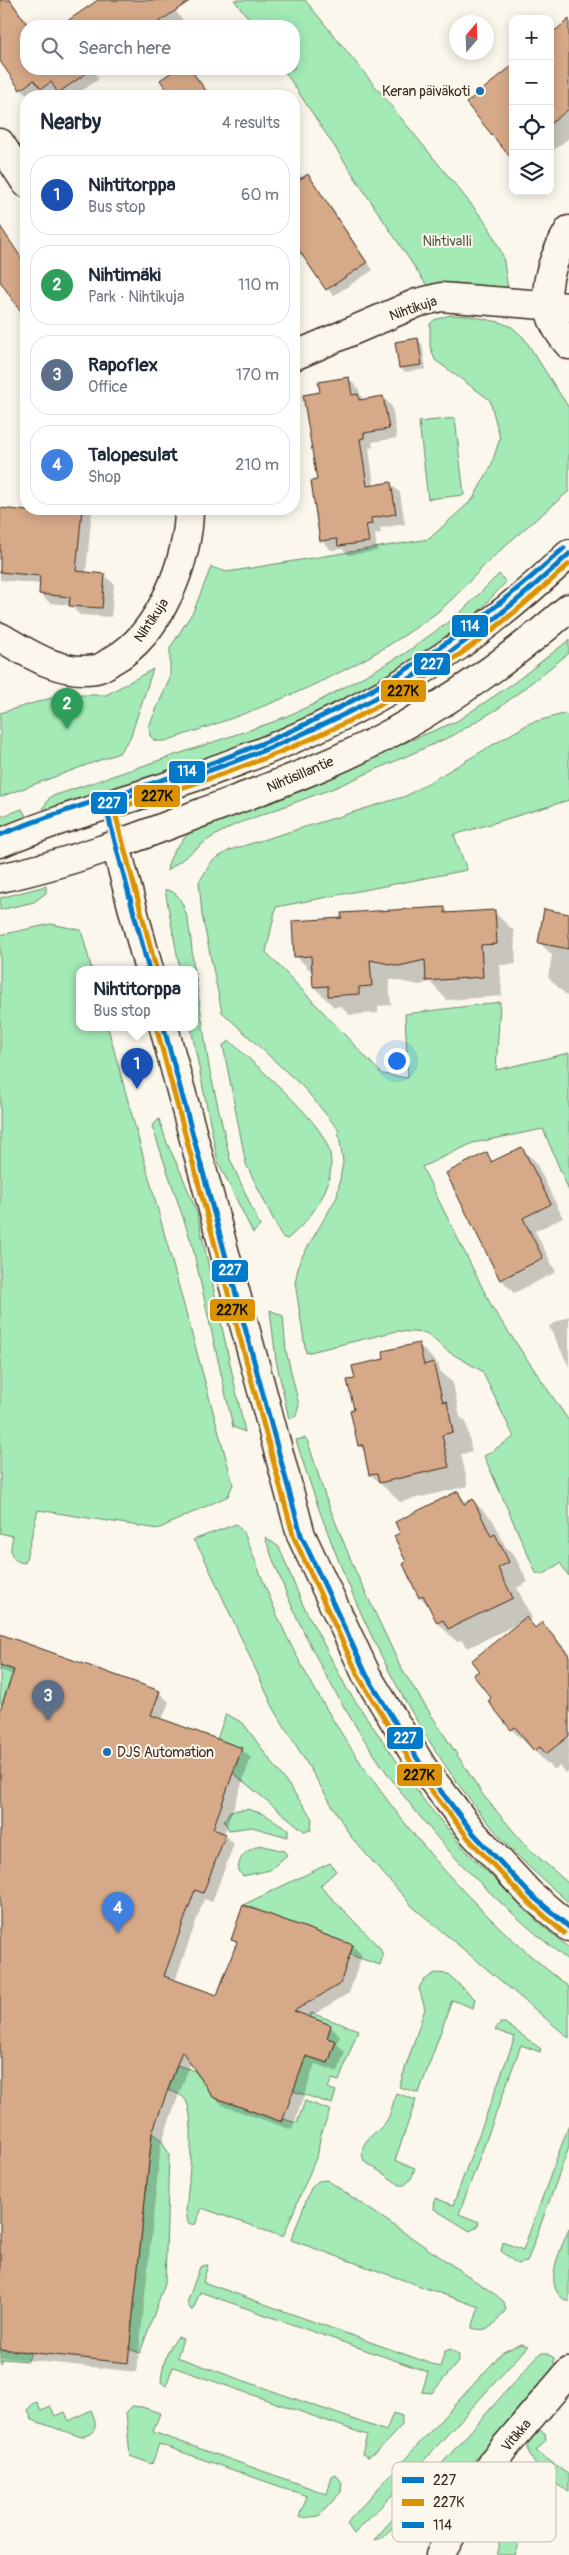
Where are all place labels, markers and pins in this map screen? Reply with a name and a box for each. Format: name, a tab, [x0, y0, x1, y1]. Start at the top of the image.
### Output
place label: Keran päiväkoti	[382, 83, 470, 100]
marker: Keran päiväkoti	[474, 85, 486, 97]
pin: 2	[51, 688, 83, 729]
pin: 1	[121, 1048, 153, 1089]
pin: 3	[32, 1680, 64, 1721]
place label: DJS Automation	[117, 1744, 214, 1761]
marker: DJS Automation	[101, 1746, 113, 1758]
pin: 4	[102, 1892, 134, 1933]

